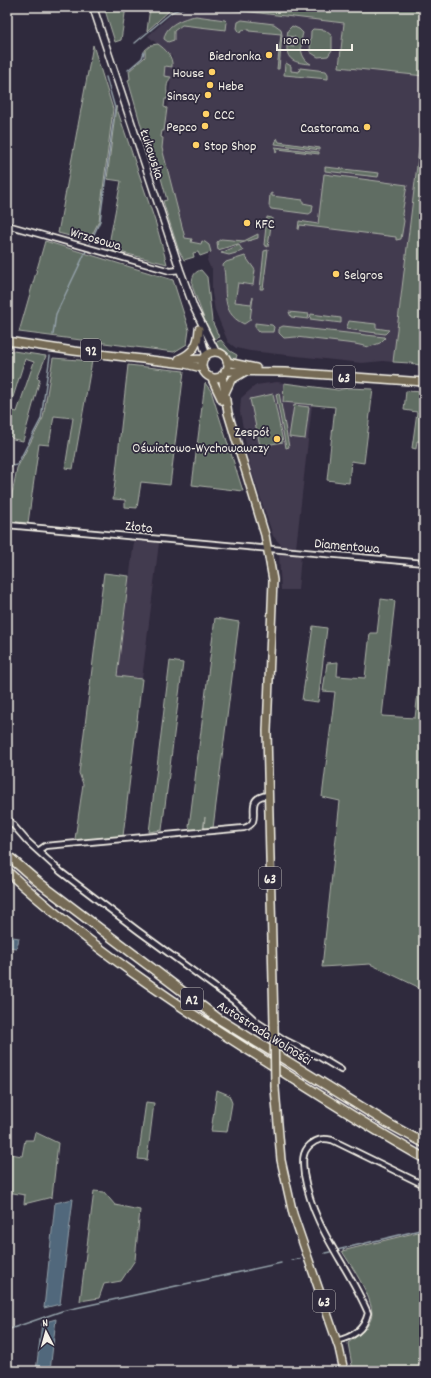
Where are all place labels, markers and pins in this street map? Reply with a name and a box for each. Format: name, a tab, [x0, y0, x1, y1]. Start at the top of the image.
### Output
place label: Biedronka	[209, 47, 261, 67]
marker: Biedronka	[264, 50, 274, 60]
place label: House	[173, 64, 204, 84]
marker: House	[207, 67, 217, 77]
place label: Hebe	[218, 77, 244, 97]
marker: Hebe	[205, 80, 215, 90]
place label: Sinsay	[167, 87, 200, 107]
marker: Sinsay	[203, 90, 213, 100]
place label: CCC	[214, 106, 235, 126]
marker: CCC	[201, 109, 211, 119]
place label: Pepco	[166, 118, 197, 138]
place label: Castorama	[300, 119, 359, 139]
marker: Pepco	[200, 121, 210, 131]
marker: Castorama	[362, 122, 372, 132]
place label: Stop Shop	[204, 137, 257, 157]
marker: Stop Shop	[191, 140, 201, 150]
place label: KFC	[255, 215, 275, 235]
marker: KFC	[242, 218, 252, 228]
place label: Selgros	[344, 266, 383, 286]
marker: Selgros	[331, 269, 341, 279]
place label: Zespół Oświatowo-Wychowawczy	[132, 423, 269, 459]
marker: Zespół Oświatowo-Wychowawczy	[272, 434, 282, 444]

